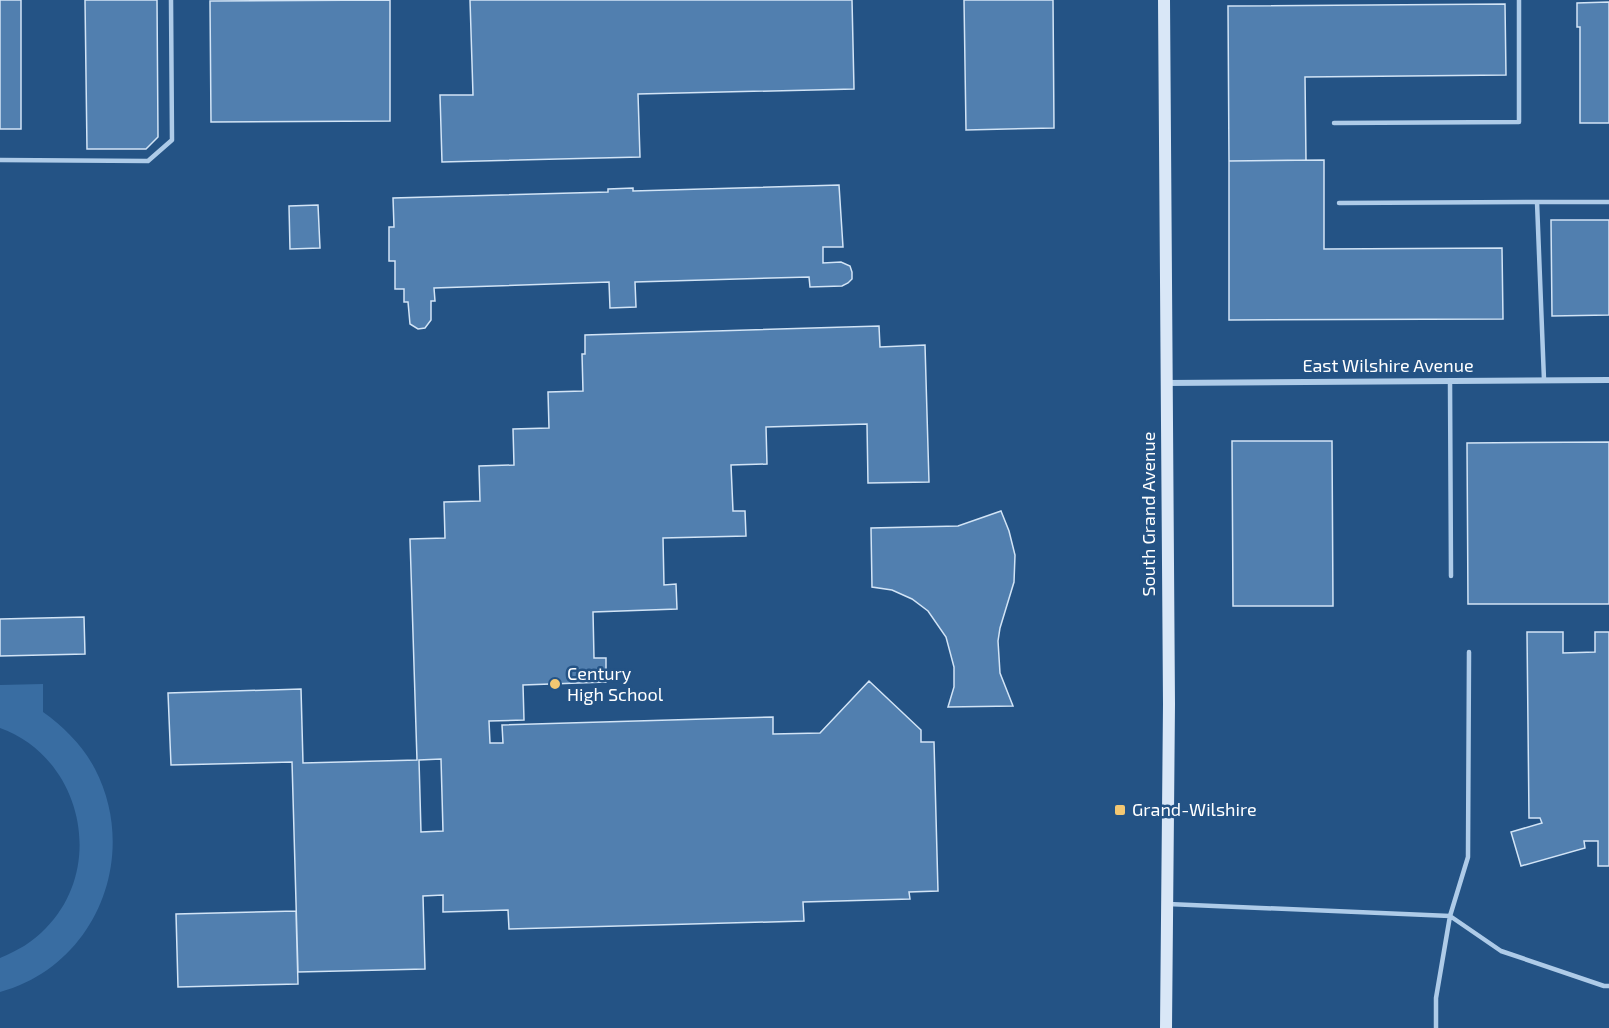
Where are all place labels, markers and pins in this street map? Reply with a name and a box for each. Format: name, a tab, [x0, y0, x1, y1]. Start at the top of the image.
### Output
place label: Century High School	[567, 662, 664, 705]
marker: Century High School	[548, 677, 562, 691]
place label: Grand-Wilshire	[1132, 798, 1257, 820]
marker: Grand-Wilshire	[1113, 803, 1127, 817]

